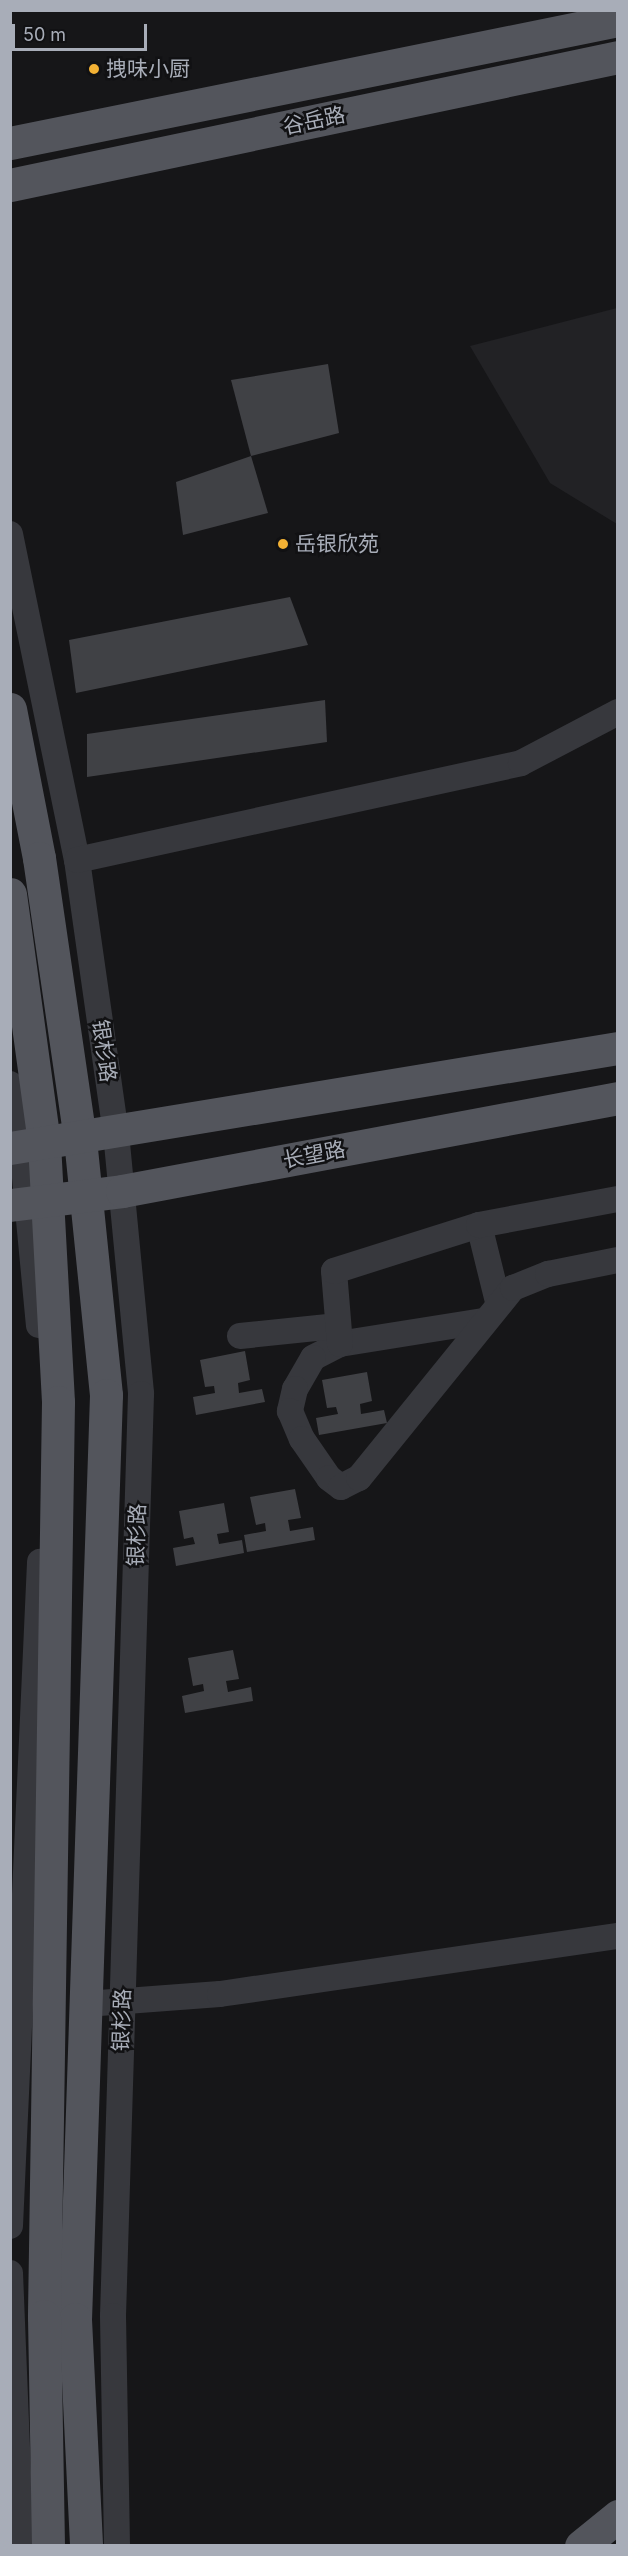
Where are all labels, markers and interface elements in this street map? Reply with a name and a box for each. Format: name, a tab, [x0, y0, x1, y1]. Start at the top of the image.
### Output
scale bar	[15, 12, 150, 50]
text: 50 m	[23, 24, 66, 45]
place label: 拽味小厨	[106, 56, 190, 82]
marker: 拽味小厨	[87, 62, 101, 76]
street label: 谷岳路	[281, 102, 347, 140]
place label: 岳银欣苑	[295, 531, 379, 557]
marker: 岳银欣苑	[276, 537, 290, 551]
street label: 银杉路	[87, 1018, 121, 1084]
street label: 长望路	[281, 1137, 347, 1173]
street label: 银杉路	[123, 1503, 151, 1567]
street label: 银杉路	[108, 1988, 136, 2052]

